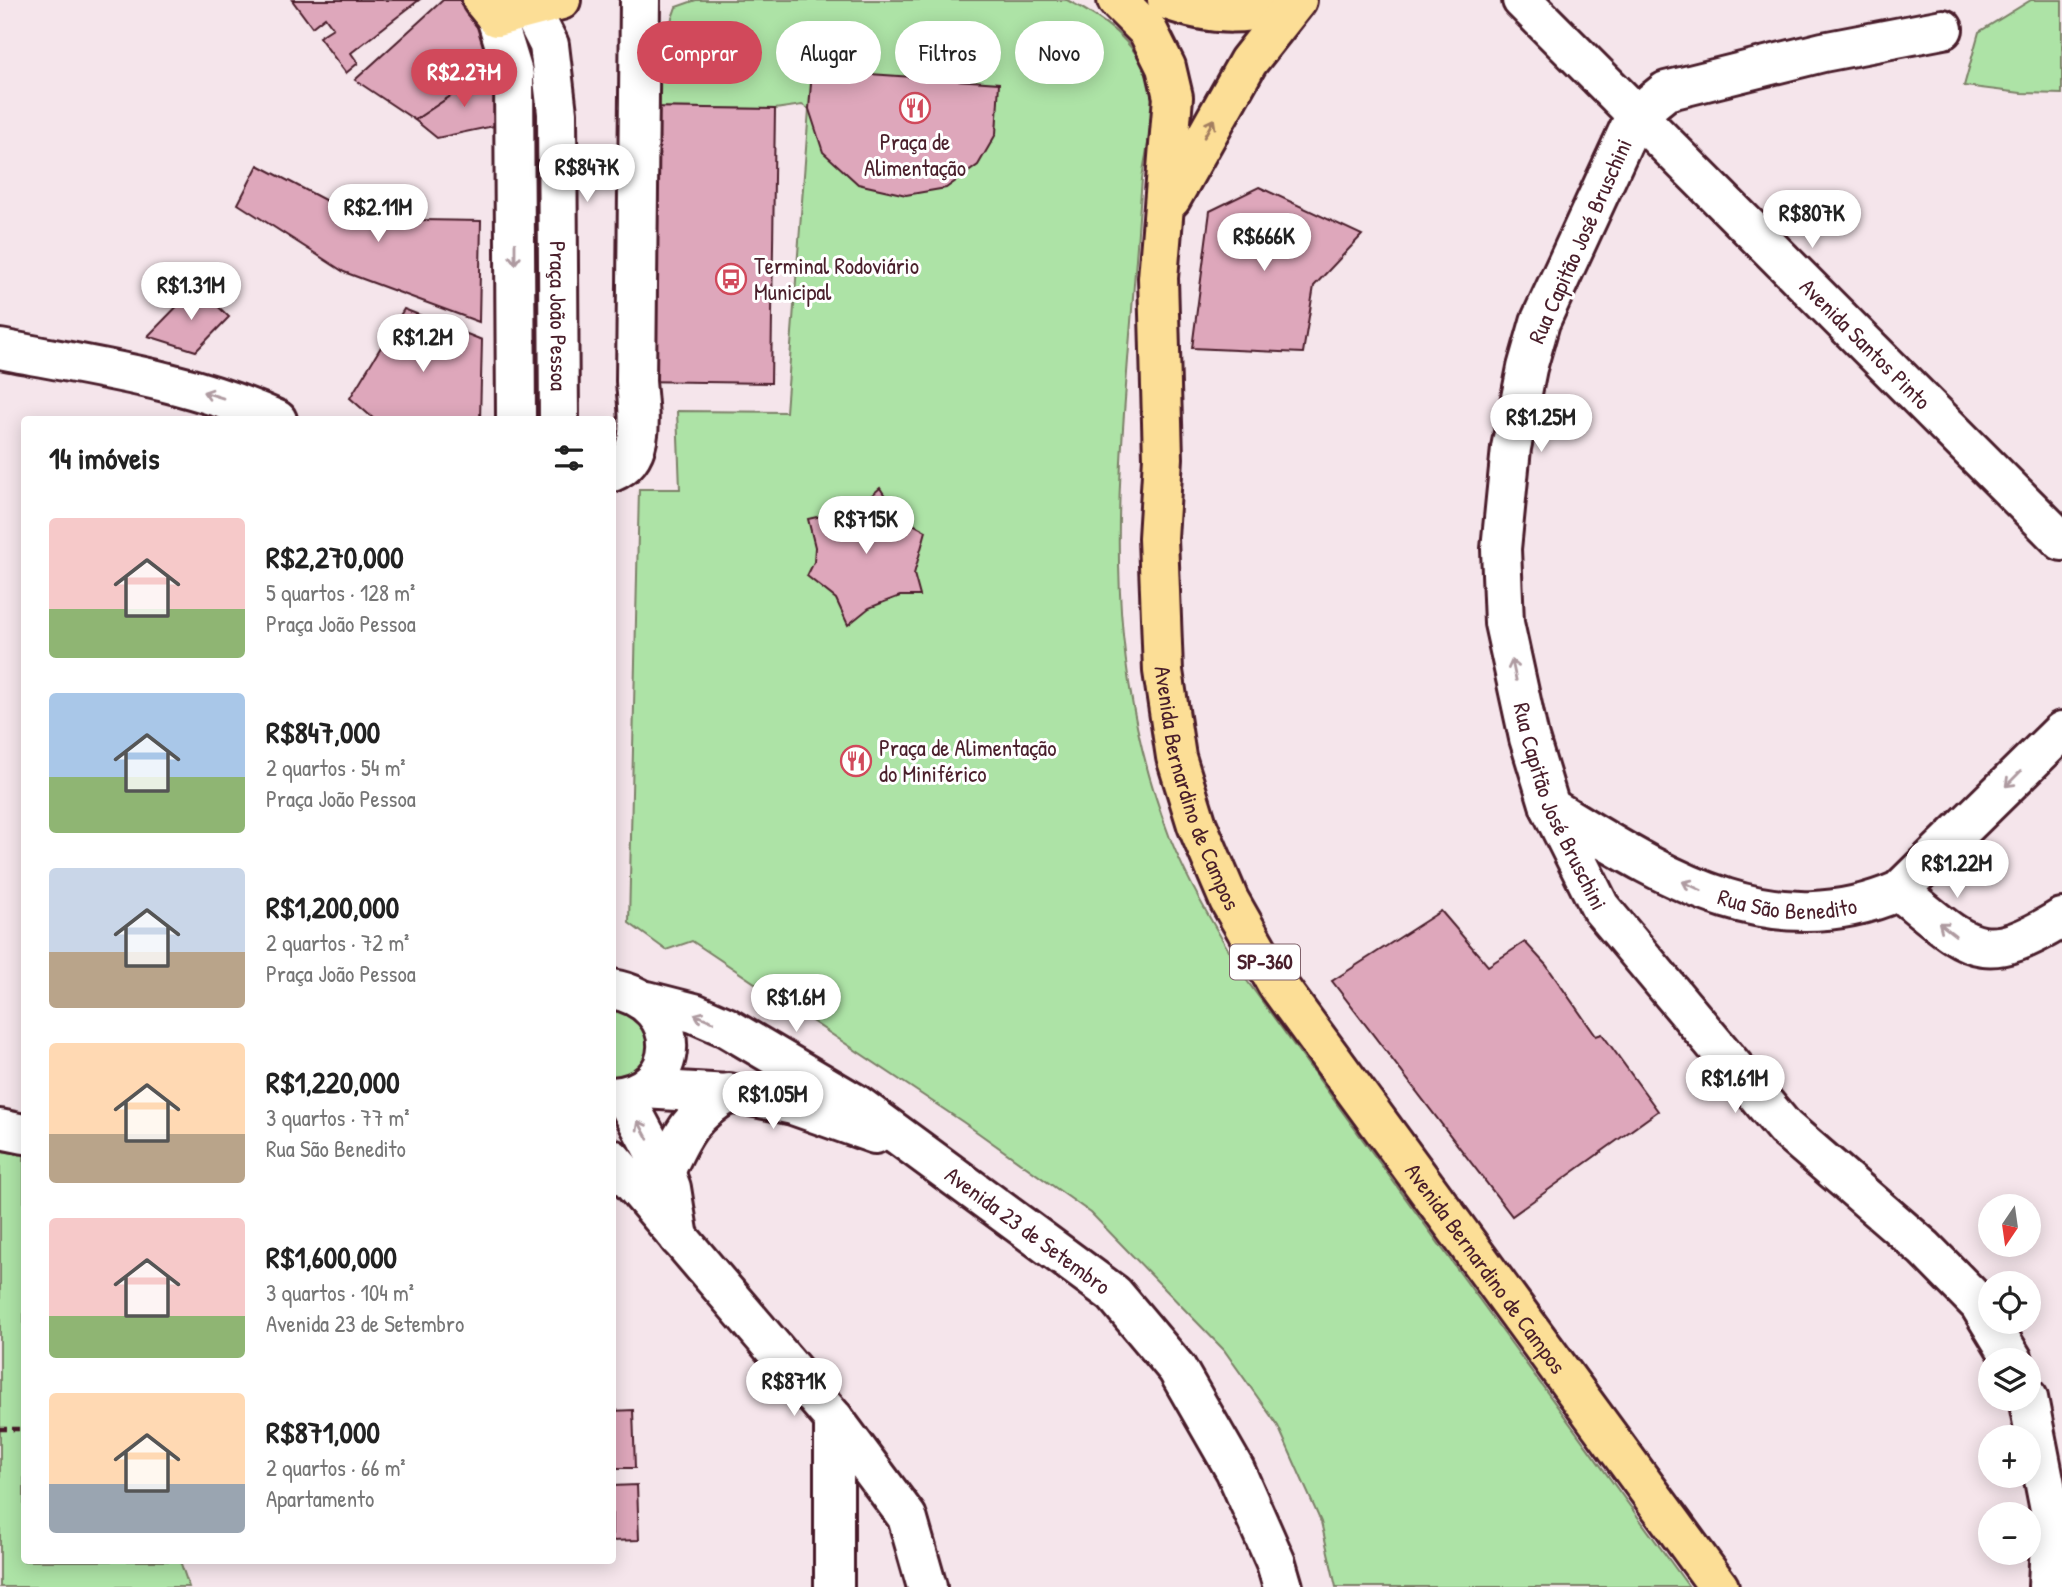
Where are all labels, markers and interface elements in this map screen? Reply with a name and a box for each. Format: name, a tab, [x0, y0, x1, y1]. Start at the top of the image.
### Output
chip: Comprar	[637, 21, 762, 84]
chip: Alugar	[776, 21, 881, 84]
chip: Filtros	[895, 21, 1001, 84]
chip: Novo	[1015, 21, 1104, 84]
pin: R$2.27M	[399, 50, 529, 109]
text: R$2.27M	[427, 56, 501, 87]
restaurant icon: Praça de Alimentação	[898, 91, 932, 125]
one-way arrow	[1202, 119, 1216, 139]
place label: Praça de Alimentação	[864, 126, 966, 183]
street label: Rua Capitão José Bruschini	[1520, 134, 1639, 348]
pin: R$847K	[530, 144, 644, 204]
text: R$847K	[555, 151, 619, 182]
pin: R$2.11M	[313, 184, 443, 244]
pin: R$807K	[1755, 190, 1869, 250]
text: R$2.11M	[344, 191, 412, 222]
text: R$807K	[1779, 197, 1845, 228]
pin: R$666K	[1207, 214, 1321, 273]
text: R$666K	[1233, 220, 1295, 251]
street label: Praça João Pessoa	[543, 241, 575, 391]
one-way arrow	[508, 243, 522, 266]
place label: Terminal Rodoviário Municipal	[754, 250, 919, 307]
pin: R$1.31M	[126, 262, 256, 322]
bus stop icon: Terminal Rodoviário Municipal	[714, 262, 748, 296]
text: R$1.31M	[157, 269, 225, 300]
street label: Avenida Santos Pinto	[1793, 271, 1938, 416]
pin: R$1.2M	[366, 314, 480, 374]
text: R$1.2M	[393, 321, 453, 352]
one-way arrow	[202, 388, 224, 401]
pin: R$1.25M	[1476, 394, 1606, 454]
text: R$1.25M	[1506, 401, 1576, 432]
text: 14 imóveis	[49, 438, 159, 478]
icon: filters	[550, 439, 588, 477]
pin: R$715K	[809, 496, 923, 556]
text: R$715K	[834, 503, 898, 534]
text: R$2,270,000	[266, 537, 404, 577]
icon: home	[105, 546, 189, 630]
text: 5 quartos · 128 m²	[266, 577, 415, 608]
text: Praça João Pessoa	[266, 608, 416, 639]
one-way arrow	[1507, 659, 1521, 682]
street label: Avenida Bernardino de Campos	[1147, 664, 1248, 916]
street label: Rua Capitão José Bruschini	[1507, 700, 1615, 915]
text: R$847,000	[266, 712, 380, 752]
icon: home	[105, 721, 189, 805]
place label: Praça de Alimentação do Miniférico	[879, 732, 1056, 789]
restaurant icon: Praça de Alimentação do Miniférico	[839, 744, 873, 778]
text: 2 quartos · 54 m²	[266, 752, 406, 783]
one-way arrow	[2005, 770, 2022, 787]
text: Praça João Pessoa	[266, 783, 416, 814]
pin: R$1.22M	[1892, 841, 2022, 900]
text: R$1.22M	[1922, 847, 1992, 878]
one-way arrow	[1682, 879, 1703, 892]
street label: Rua São Benedito	[1714, 881, 1859, 926]
text: R$1,200,000	[266, 887, 399, 927]
icon: home	[105, 896, 189, 980]
one-way arrow	[1939, 922, 1957, 937]
text: 2 quartos · 72 m²	[266, 927, 409, 958]
road number: SP-360	[1230, 944, 1300, 979]
text: Praça João Pessoa	[266, 958, 416, 989]
pin: R$1.6M	[739, 974, 853, 1034]
text: R$1.6M	[767, 981, 825, 1012]
one-way arrow	[694, 1010, 715, 1023]
pin: R$1.61M	[1670, 1056, 1800, 1115]
text: R$1,220,000	[266, 1062, 400, 1102]
text: R$1.61M	[1702, 1062, 1768, 1093]
icon: home	[105, 1071, 189, 1155]
pin: R$1.05M	[708, 1072, 838, 1131]
text: R$1.05M	[738, 1078, 808, 1109]
text: 3 quartos · 77 m²	[266, 1102, 410, 1133]
one-way arrow	[636, 1121, 650, 1141]
text: Rua São Benedito	[266, 1133, 406, 1164]
street label: Avenida Bernardino de Campos	[1398, 1156, 1574, 1380]
street label: Avenida 23 de Setembro	[939, 1159, 1117, 1301]
north arrow	[1978, 1194, 2040, 1256]
map controls	[1978, 1194, 2041, 1565]
text: R$1,600,000	[266, 1237, 397, 1277]
icon: home	[105, 1246, 189, 1330]
button: locate	[1978, 1271, 2041, 1334]
text: 3 quartos · 104 m²	[266, 1277, 414, 1308]
text: Avenida 23 de Setembro	[266, 1308, 464, 1339]
button: layers	[1978, 1348, 2041, 1411]
pin: R$871K	[737, 1358, 851, 1418]
text: R$871K	[762, 1365, 826, 1396]
text: R$871,000	[266, 1412, 380, 1452]
icon: home	[105, 1421, 189, 1505]
button: +	[1978, 1425, 2041, 1488]
text: 2 quartos · 66 m²	[266, 1452, 406, 1483]
text: Apartamento	[266, 1483, 374, 1514]
button: −	[1978, 1502, 2041, 1565]

